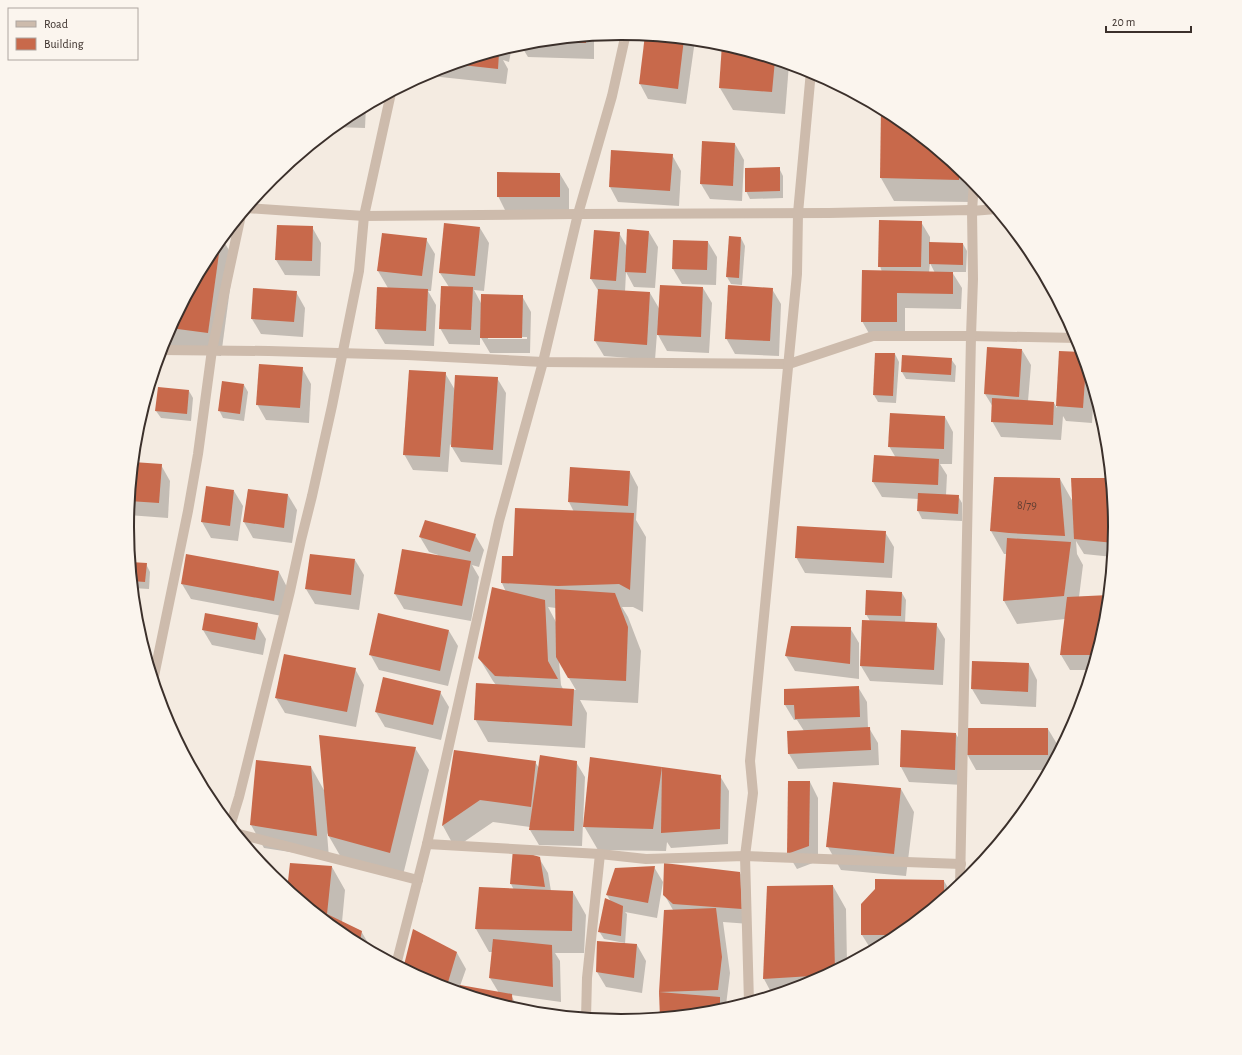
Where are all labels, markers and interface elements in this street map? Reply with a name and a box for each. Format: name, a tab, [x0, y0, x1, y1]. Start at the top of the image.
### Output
legend	[8, 8, 138, 60]
scale bar	[1106, 8, 1191, 34]
text: 20 m	[1112, 16, 1135, 28]
text: Road	[44, 18, 68, 30]
text: Building	[44, 38, 84, 50]
house number: 8/79	[1017, 499, 1037, 511]

